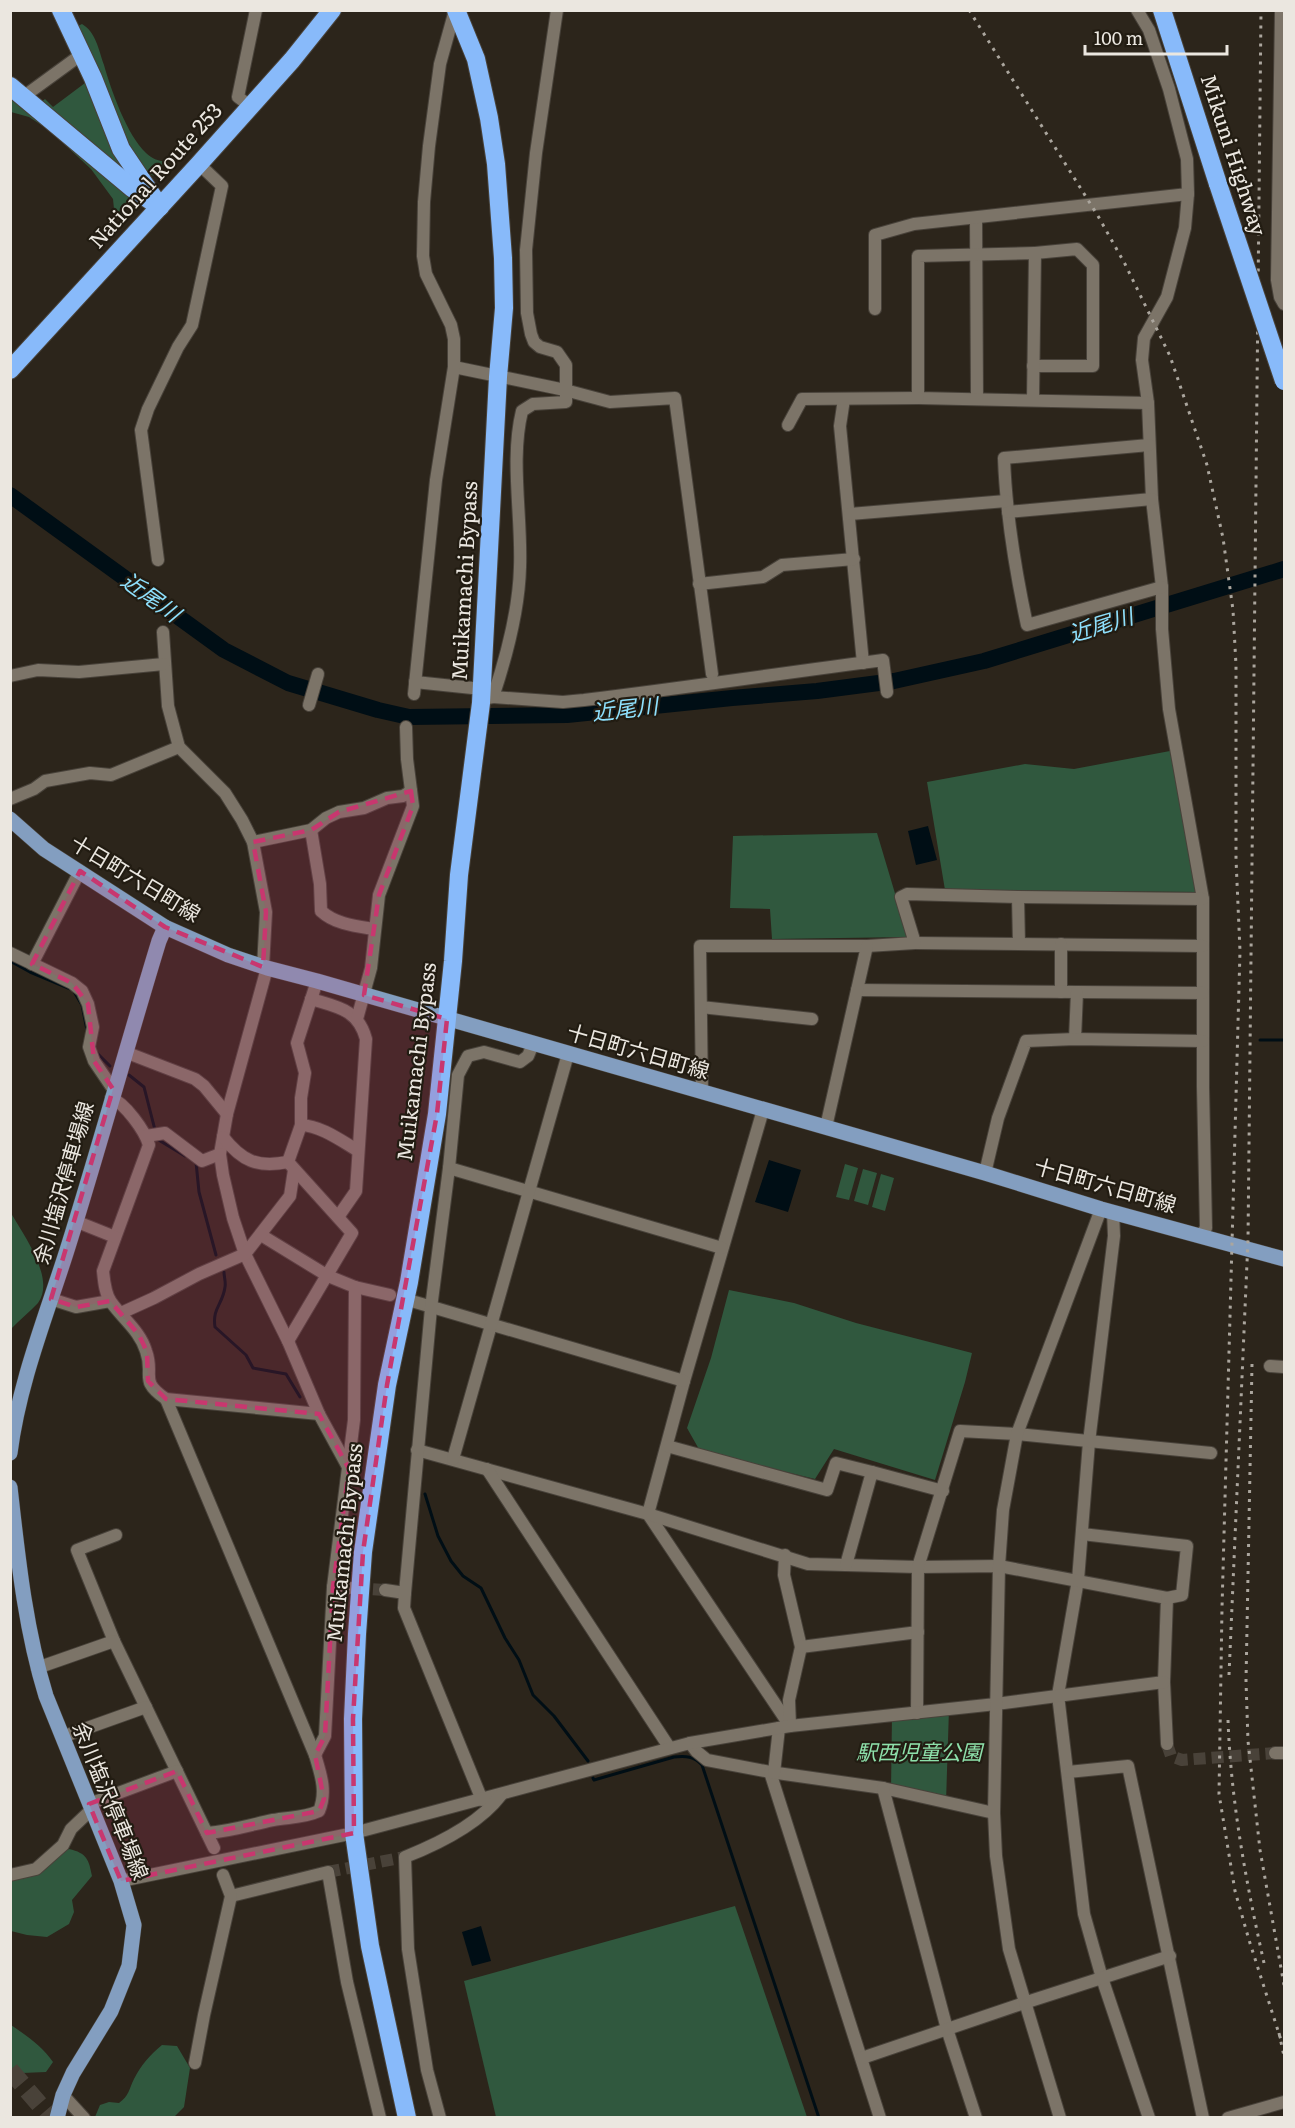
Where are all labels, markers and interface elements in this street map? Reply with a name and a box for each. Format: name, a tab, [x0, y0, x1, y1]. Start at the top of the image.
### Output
scale bar	[1085, 18, 1228, 56]
text: 100 m	[1094, 24, 1143, 51]
street label: Mikuni Highway	[1195, 69, 1276, 240]
street label: National Route 253	[80, 95, 228, 254]
street label: Muikamachi Bypass	[442, 480, 483, 681]
water label: 近尾川	[115, 563, 190, 630]
water label: 近尾川	[1064, 598, 1139, 649]
water label: 近尾川	[590, 687, 661, 727]
street label: 十日町六日町線	[65, 826, 207, 928]
street label: Muikamachi Bypass	[387, 961, 442, 1163]
street label: 十日町六日町線	[564, 1014, 714, 1085]
street label: 余川塩沢停車場線	[24, 1097, 100, 1267]
street label: 十日町六日町線	[1031, 1148, 1181, 1219]
street label: Muikamachi Bypass	[317, 1442, 368, 1644]
street label: 余川塩沢停車場線	[66, 1716, 158, 1884]
park label: 駅西児童公園	[856, 1735, 985, 1766]

